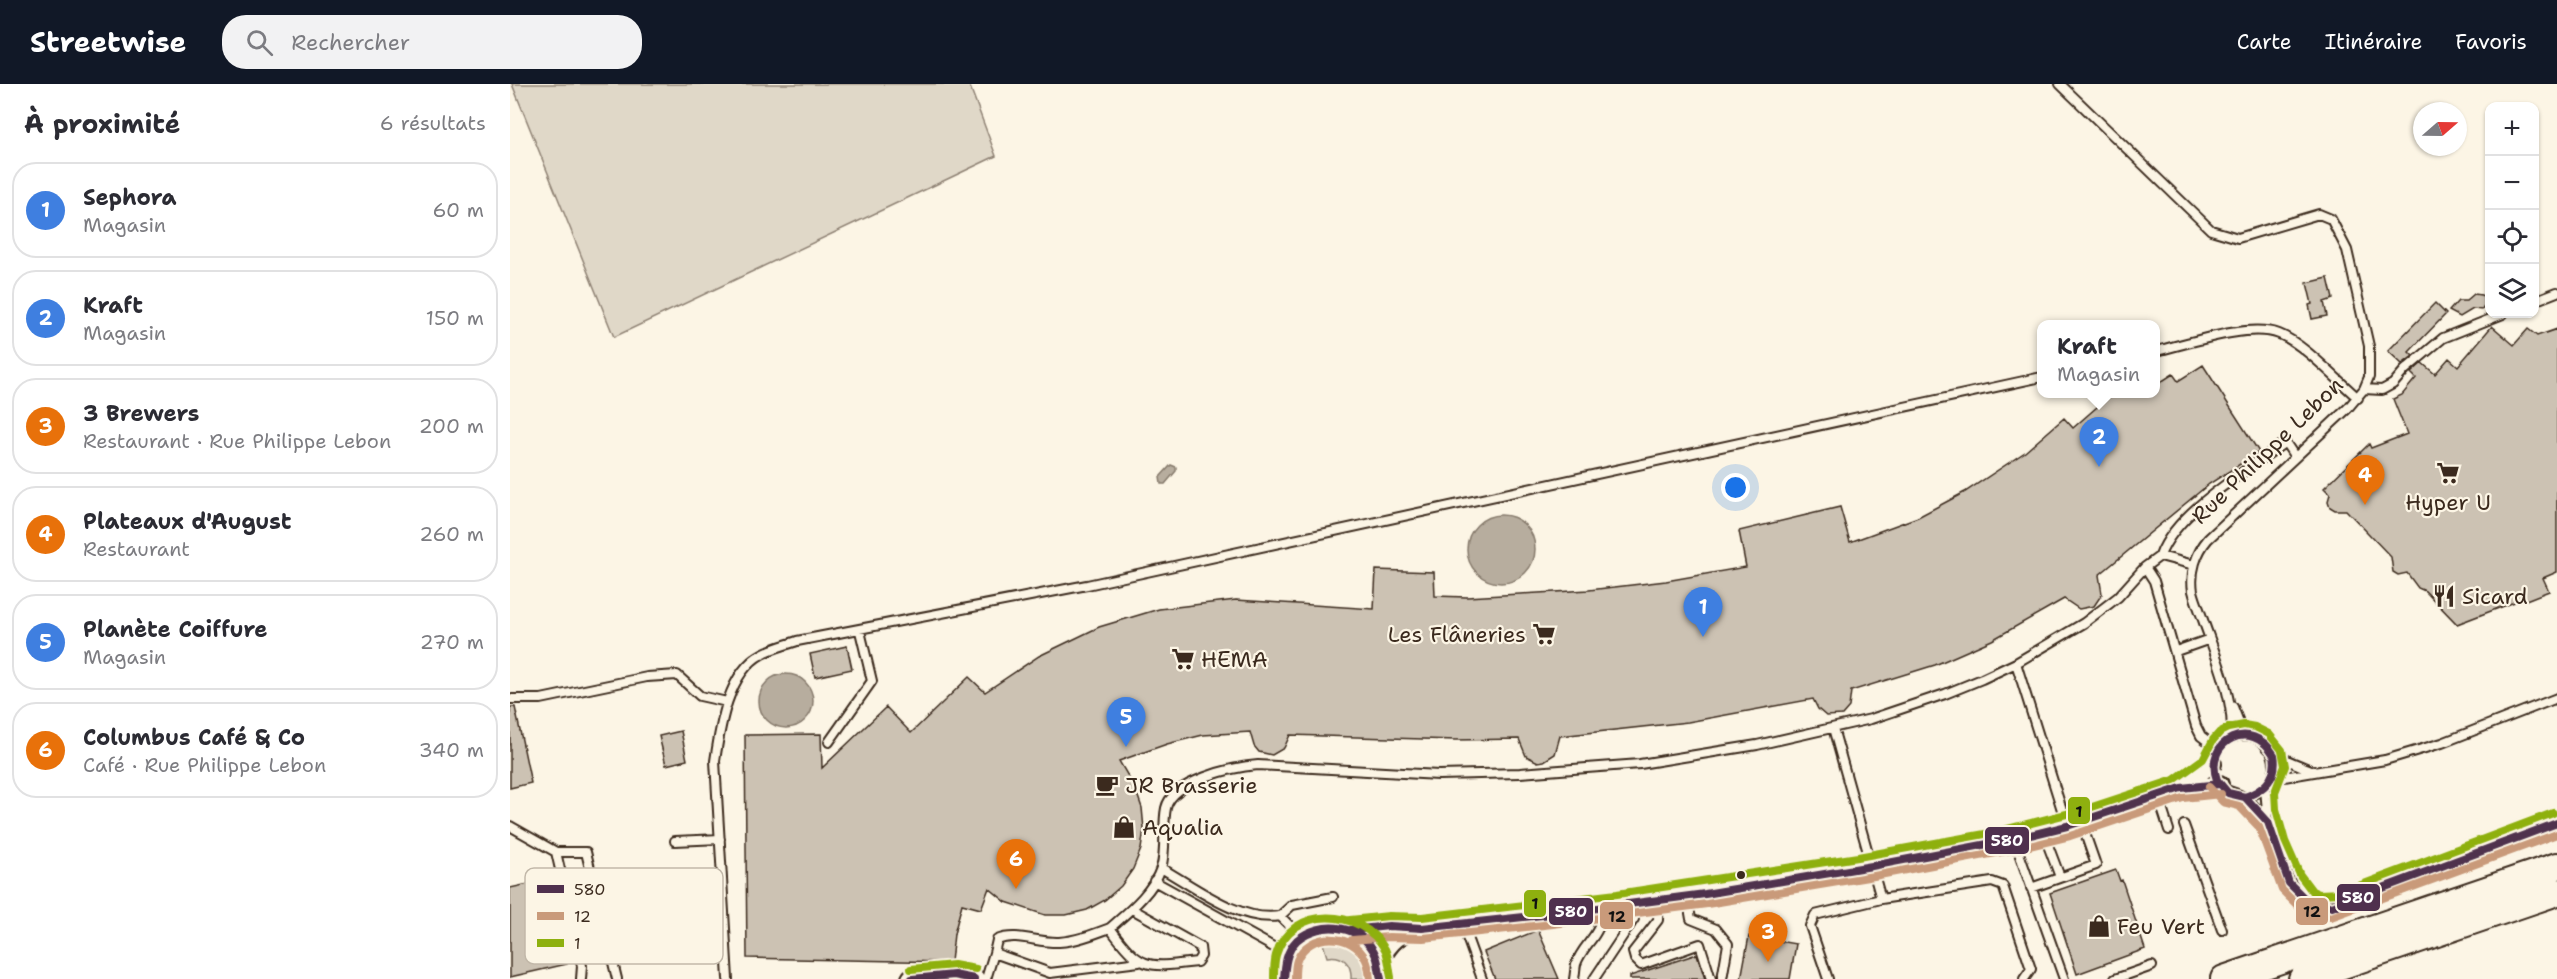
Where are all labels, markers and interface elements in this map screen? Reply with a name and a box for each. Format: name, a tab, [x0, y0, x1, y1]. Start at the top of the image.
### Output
search box	[222, 15, 642, 69]
text: Streetwise	[30, 23, 186, 61]
icon: search	[243, 26, 276, 59]
text: Rechercher	[291, 28, 410, 57]
text: Carte	[2237, 28, 2292, 56]
text: Itinéraire	[2325, 28, 2422, 56]
text: Favoris	[2455, 28, 2527, 56]
north arrow	[2413, 102, 2467, 156]
map controls	[2485, 102, 2539, 318]
button: +	[2485, 102, 2539, 156]
text: À proximité	[24, 106, 180, 141]
text: 6 résultats	[380, 110, 486, 136]
button: −	[2485, 156, 2539, 210]
text: Sephora	[83, 183, 176, 212]
text: 1	[41, 197, 50, 223]
text: 60 m	[432, 197, 484, 223]
button: locate	[2485, 210, 2539, 264]
text: Magasin	[83, 212, 166, 238]
button: layers	[2485, 264, 2539, 318]
text: Kraft	[83, 291, 143, 320]
text: 2	[39, 305, 53, 331]
text: 150 m	[426, 305, 484, 331]
text: Magasin	[83, 320, 166, 346]
popup	[2037, 320, 2160, 398]
text: Kraft	[2057, 332, 2117, 361]
text: Magasin	[2057, 361, 2140, 387]
street label: Rue Philippe Lebon	[2185, 370, 2349, 530]
text: 3 Brewers	[83, 399, 199, 428]
text: 3	[39, 413, 53, 439]
text: 200 m	[419, 413, 484, 439]
pin: 2	[2080, 418, 2118, 467]
text: Restaurant · Rue Philippe Lebon	[83, 428, 391, 454]
pin: 4	[2346, 456, 2384, 505]
supermarket icon: Hyper U	[2435, 460, 2461, 486]
your location	[1721, 473, 1750, 502]
place label: Hyper U	[2405, 488, 2491, 517]
text: Plateaux d'August	[83, 507, 291, 536]
text: 4	[39, 521, 53, 547]
text: 260 m	[419, 521, 484, 547]
text: Restaurant	[83, 536, 190, 562]
place label: Sicard	[2462, 582, 2528, 611]
restaurant icon: Sicard	[2431, 583, 2457, 609]
pin: 1	[1684, 588, 1722, 637]
text: Planète Coiffure	[83, 615, 268, 644]
place label: Les Flâneries	[1388, 620, 1526, 649]
supermarket icon: Les Flâneries	[1531, 621, 1557, 647]
text: 5	[39, 629, 52, 655]
text: 270 m	[420, 629, 484, 655]
text: Magasin	[83, 644, 166, 670]
place label: HEMA	[1201, 645, 1268, 674]
supermarket icon: HEMA	[1170, 646, 1196, 672]
pin: 5	[1106, 698, 1146, 747]
text: Columbus Café & Co	[83, 723, 305, 752]
text: 6	[39, 737, 53, 763]
text: 340 m	[419, 737, 484, 763]
text: Café · Rue Philippe Lebon	[83, 752, 326, 778]
place label: JR Brasserie	[1125, 771, 1258, 800]
cafe icon: JR Brasserie	[1094, 772, 1120, 798]
line badge: 1	[2067, 796, 2091, 825]
text: 1	[2075, 801, 2083, 822]
place label: Aqualia	[1142, 813, 1223, 842]
shop icon: Aqualia	[1111, 814, 1137, 840]
line badge: 580	[1984, 826, 2030, 855]
text: 580	[1991, 830, 2023, 851]
pin: 6	[996, 840, 1036, 889]
legend	[525, 868, 723, 964]
unlabelled marker	[1735, 869, 1747, 881]
text: 580	[574, 879, 606, 900]
line badge: 580	[2336, 883, 2381, 912]
text: 580	[2342, 887, 2374, 908]
line badge: 1	[1523, 889, 1547, 918]
text: 1	[1531, 893, 1539, 914]
line badge: 580	[1548, 897, 1594, 926]
line badge: 12	[2295, 897, 2329, 926]
text: 580	[1555, 901, 1587, 922]
line badge: 12	[1599, 901, 1634, 930]
text: 12	[2303, 901, 2321, 922]
text: 12	[574, 906, 591, 927]
text: 12	[1608, 906, 1626, 927]
pin: 3	[1748, 912, 1788, 962]
place label: Feu Vert	[2117, 912, 2205, 941]
shop icon: Feu Vert	[2086, 913, 2112, 939]
text: 1	[574, 933, 581, 954]

